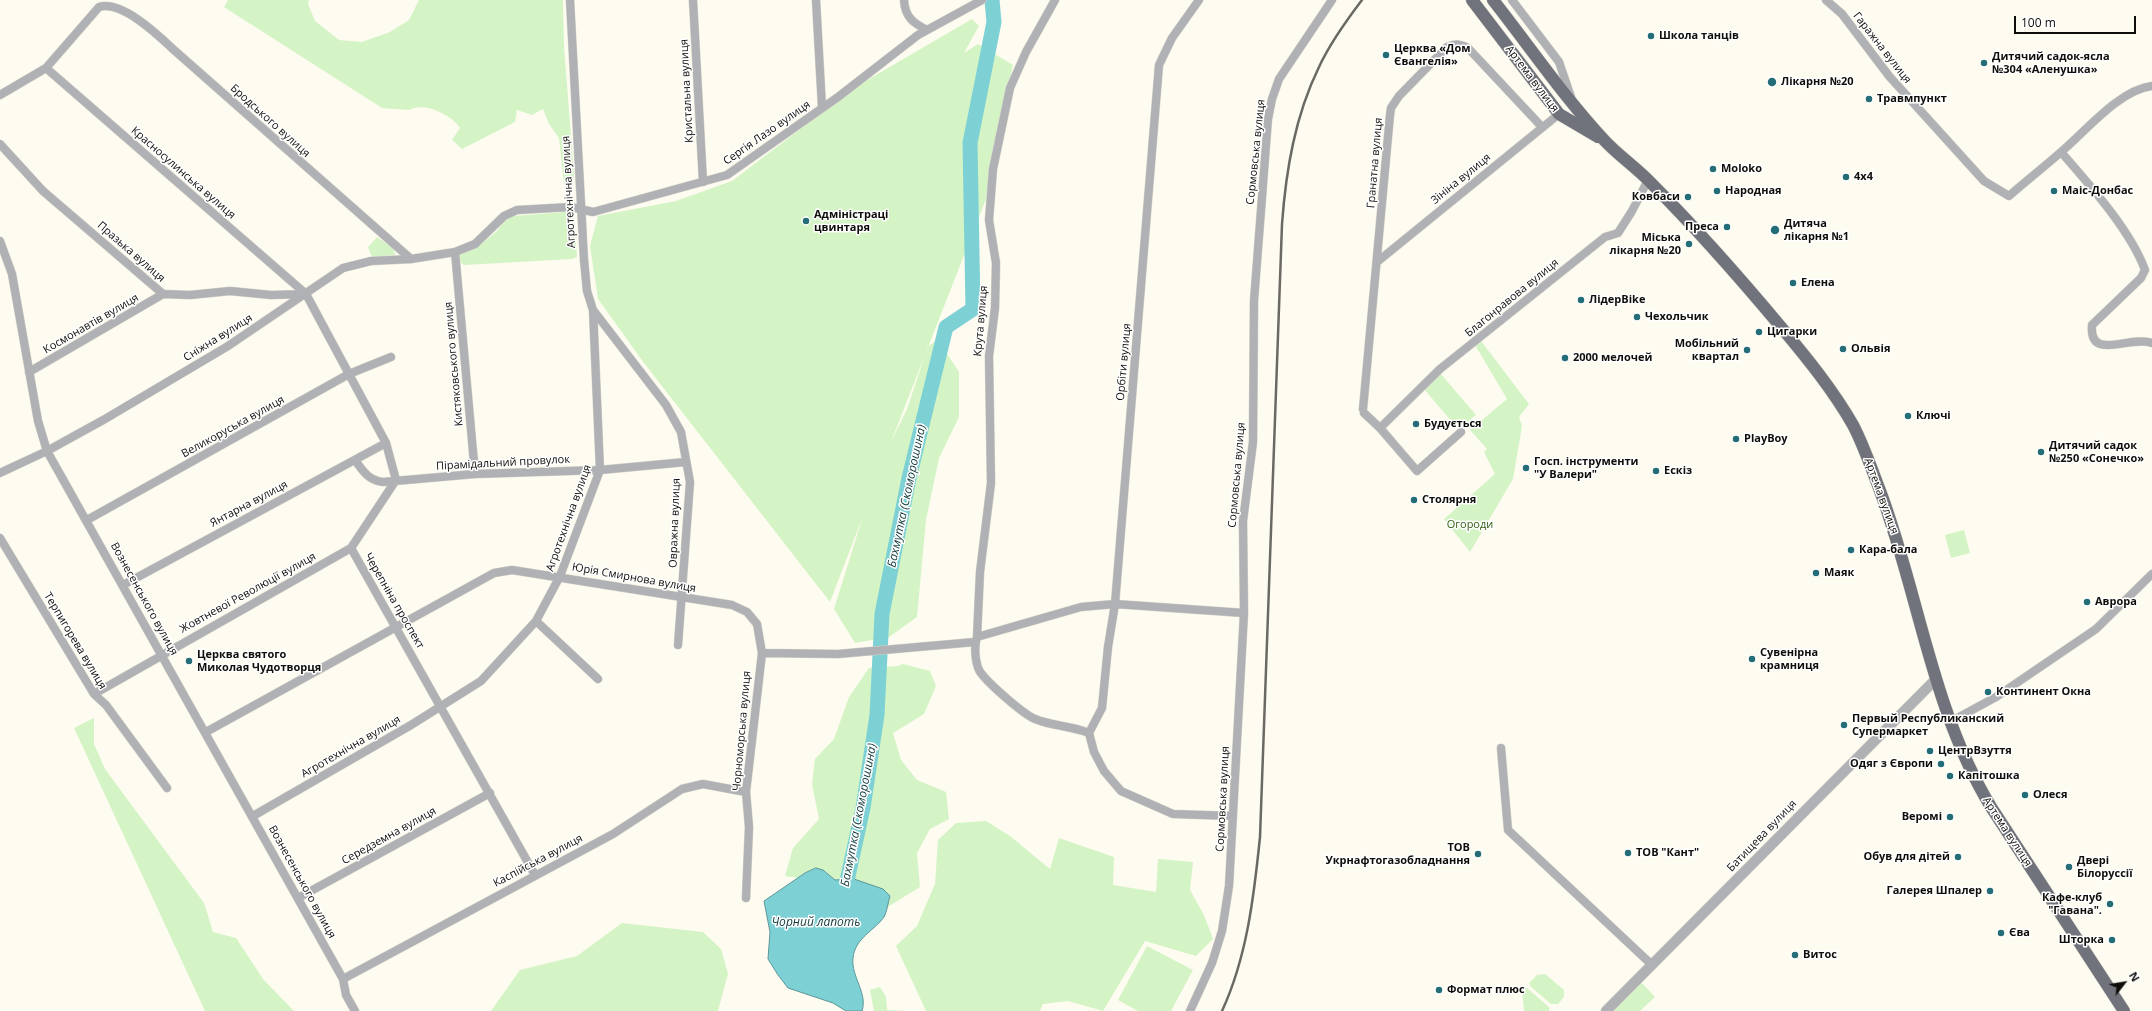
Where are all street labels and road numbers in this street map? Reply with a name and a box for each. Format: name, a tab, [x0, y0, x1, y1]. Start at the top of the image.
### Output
street label: Гаражна вулиця	[1850, 10, 1914, 86]
street label: Кристальна вулиця	[678, 39, 696, 143]
street label: Артема вулиця	[1503, 43, 1561, 115]
street label: Бродського вулиця	[227, 82, 313, 160]
street label: Сергія Лазо вулиця	[721, 98, 813, 168]
street label: Сормовська вулиця	[1244, 99, 1268, 205]
street label: Гранатна вулиця	[1364, 117, 1386, 209]
street label: Красносулинська вулиця	[128, 124, 238, 222]
street label: Агротехнічна вулиця	[559, 135, 579, 249]
street label: Зініна вулиця	[1429, 151, 1493, 207]
street label: Празька вулиця	[94, 219, 168, 285]
street label: Благонравова вулиця	[1463, 256, 1561, 340]
street label: Крута вулиця	[971, 285, 991, 357]
street label: Космонавтів вулиця	[41, 291, 141, 357]
street label: Кистяковського вулиця	[442, 301, 466, 427]
street label: Сніжна вулиця	[181, 312, 255, 364]
street label: Орбіти вулиця	[1114, 323, 1134, 401]
street label: Великоруська вулиця	[179, 393, 287, 461]
street label: Сормовська вулиця	[1226, 422, 1248, 528]
street label: Пірамідальний провулок	[436, 453, 570, 473]
street label: Артема вулиця	[1861, 456, 1901, 536]
street label: Агротехнічна вулиця	[544, 463, 594, 573]
street label: Янтарна вулиця	[208, 478, 290, 530]
street label: Овражна вулиця	[667, 478, 683, 568]
street label: Вознесенського вулиця	[107, 540, 181, 658]
street label: Жовтневої Революції вулиця	[178, 550, 318, 636]
street label: Черепніна проспект	[361, 551, 427, 651]
street label: Юрія Смирнова вулиця	[571, 561, 697, 595]
street label: Терпигорева вулиця	[41, 590, 109, 692]
street label: Чорноморська вулиця	[730, 670, 754, 792]
street label: Агротехнічна вулиця	[299, 713, 403, 781]
street label: Сормовська вулиця	[1214, 746, 1232, 852]
street label: Артема вулиця	[1980, 795, 2034, 869]
street label: Батищева вулиця	[1724, 797, 1800, 875]
street label: Середземна вулиця	[339, 805, 439, 867]
street label: Вознесенського вулиця	[265, 823, 339, 941]
street label: Каспійська вулиця	[491, 832, 585, 890]

